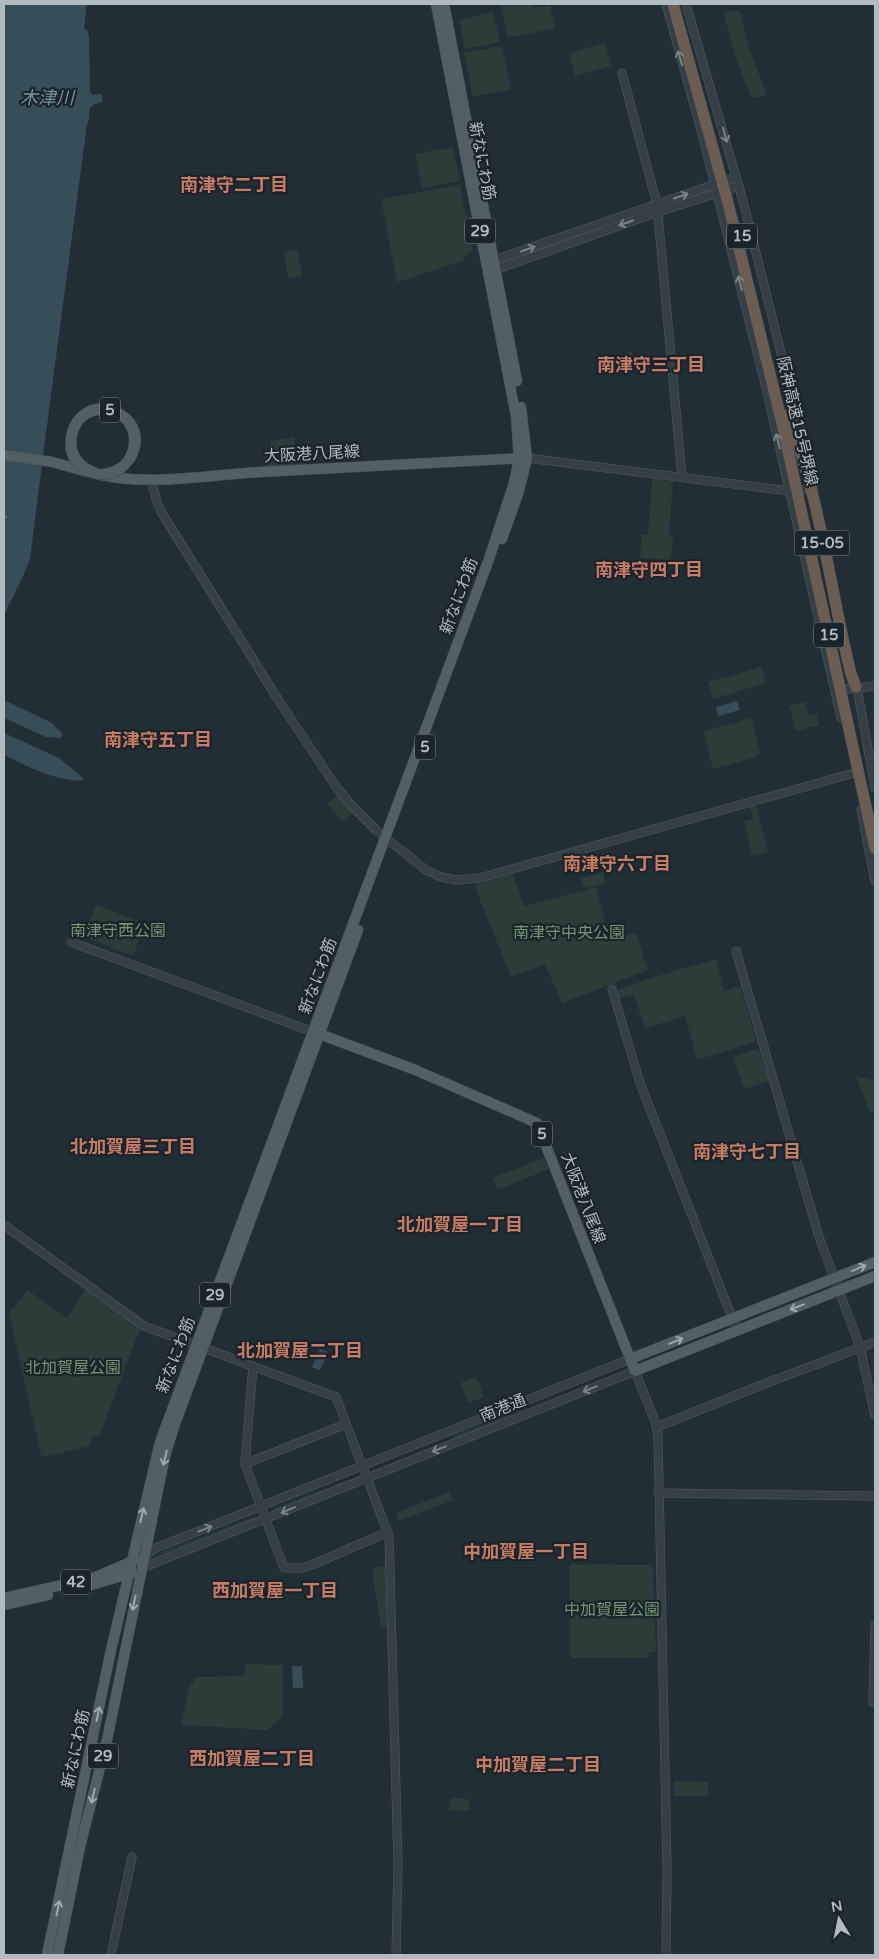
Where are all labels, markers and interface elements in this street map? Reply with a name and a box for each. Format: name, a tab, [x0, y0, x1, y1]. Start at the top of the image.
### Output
one-way arrow	[675, 51, 685, 67]
water label: 木津川	[20, 87, 76, 109]
street label: 新なにわ筋	[465, 120, 499, 202]
one-way arrow	[720, 126, 730, 142]
district label: 南津守二丁目	[180, 174, 288, 196]
one-way arrow	[673, 191, 689, 200]
road number: 29	[465, 218, 495, 244]
one-way arrow	[618, 219, 634, 229]
road number: 15	[727, 224, 757, 248]
one-way arrow	[519, 244, 535, 253]
one-way arrow	[734, 276, 744, 292]
district label: 南津守三丁目	[597, 354, 705, 376]
street label: 阪神高速15号堺線	[772, 354, 822, 488]
road number: 5	[100, 398, 120, 422]
one-way arrow	[773, 433, 782, 449]
street label: 大阪港八尾線	[264, 442, 360, 466]
road number: 15-05	[794, 530, 850, 556]
street label: 新なにわ筋	[436, 555, 482, 637]
district label: 南津守四丁目	[595, 559, 703, 581]
road number: 15	[814, 622, 844, 648]
district label: 南津守五丁目	[104, 729, 212, 751]
road number: 5	[415, 734, 435, 760]
district label: 南津守六丁目	[563, 853, 671, 875]
park label: 南津守西公園	[70, 921, 166, 941]
park label: 南津守中央公園	[513, 923, 625, 943]
street label: 新なにわ筋	[295, 935, 341, 1017]
road number: 5	[532, 1122, 552, 1146]
district label: 北加賀屋三丁目	[70, 1136, 196, 1158]
district label: 南津守七丁目	[693, 1141, 801, 1163]
street label: 大阪港八尾線	[556, 1150, 610, 1246]
district label: 北加賀屋一丁目	[397, 1214, 523, 1236]
one-way arrow	[851, 1263, 866, 1272]
road number: 29	[200, 1282, 230, 1308]
one-way arrow	[790, 1303, 805, 1312]
street label: 新なにわ筋	[152, 1314, 200, 1396]
one-way arrow	[667, 1336, 683, 1345]
district label: 北加賀屋二丁目	[237, 1340, 363, 1362]
park label: 北加賀屋公園	[25, 1358, 121, 1378]
one-way arrow	[582, 1385, 598, 1394]
street label: 南港通	[477, 1390, 529, 1426]
one-way arrow	[432, 1445, 447, 1454]
one-way arrow	[160, 1450, 169, 1466]
one-way arrow	[281, 1506, 296, 1516]
one-way arrow	[138, 1507, 147, 1523]
one-way arrow	[197, 1524, 212, 1533]
district label: 中加賀屋一丁目	[463, 1541, 589, 1563]
road number: 42	[61, 1570, 91, 1594]
district label: 西加賀屋一丁目	[212, 1580, 338, 1602]
one-way arrow	[129, 1595, 139, 1611]
park label: 中加賀屋公園	[564, 1600, 660, 1620]
one-way arrow	[94, 1707, 104, 1723]
street label: 新なにわ筋	[58, 1708, 94, 1790]
road number: 29	[88, 1744, 118, 1768]
district label: 西加賀屋二丁目	[189, 1748, 315, 1770]
district label: 中加賀屋二丁目	[475, 1754, 601, 1776]
one-way arrow	[88, 1788, 97, 1804]
north arrow	[814, 1894, 864, 1944]
text: N	[830, 1897, 844, 1916]
one-way arrow	[54, 1900, 63, 1916]

